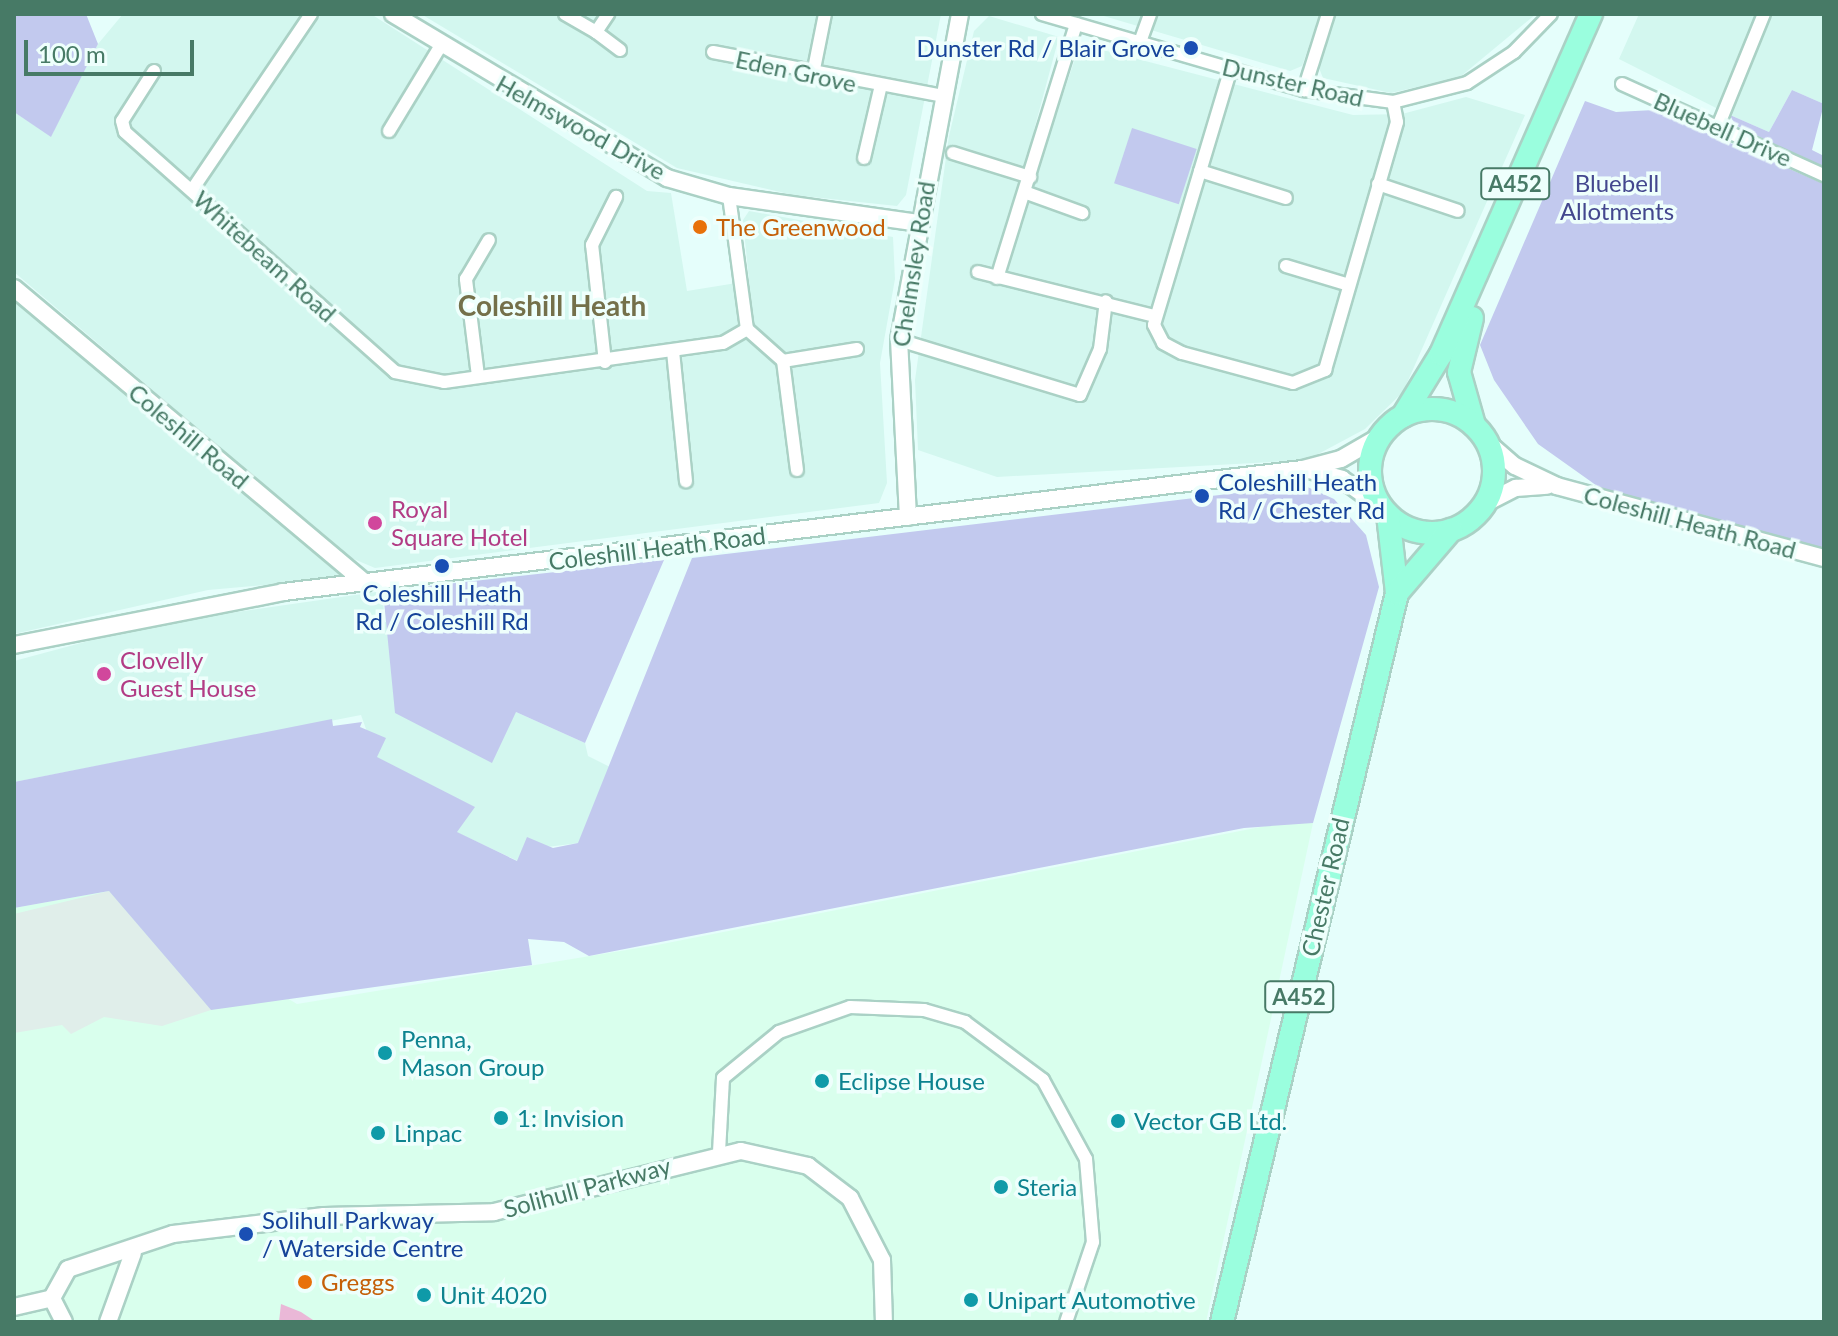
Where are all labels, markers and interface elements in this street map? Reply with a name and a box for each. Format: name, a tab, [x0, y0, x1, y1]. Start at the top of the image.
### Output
scale bar	[28, 24, 198, 74]
place label: Dunster Rd / Blair Grove	[916, 34, 1175, 62]
text: 100 m	[38, 39, 106, 68]
marker: Dunster Rd / Blair Grove	[1182, 39, 1200, 57]
street label: Eden Grove	[733, 44, 859, 98]
street label: Dunster Road	[1219, 52, 1367, 112]
street label: Helmswood Drive	[491, 69, 671, 185]
street label: Bluebell Drive	[1650, 86, 1796, 172]
road number: A452	[1479, 166, 1551, 202]
park label: Bluebell Allotments	[1560, 169, 1674, 225]
street label: Chelmsley Road	[886, 179, 940, 349]
street label: Whitebeam Road	[188, 184, 342, 328]
place label: The Greenwood	[716, 213, 886, 241]
marker: The Greenwood	[691, 218, 709, 236]
district label: Coleshill Heath	[458, 288, 646, 322]
street label: Coleshill Road	[123, 377, 255, 495]
place label: Coleshill Heath Rd / Chester Rd	[1218, 468, 1385, 524]
street label: Coleshill Heath Road	[1581, 480, 1799, 564]
marker: Coleshill Heath Rd / Chester Rd	[1193, 487, 1211, 505]
place label: Royal Square Hotel	[391, 495, 528, 551]
marker: Royal Square Hotel	[366, 514, 384, 532]
street label: Coleshill Heath Road	[547, 520, 767, 576]
marker: Coleshill Heath Rd / Coleshill Rd	[433, 557, 451, 575]
place label: Coleshill Heath Rd / Coleshill Rd	[355, 579, 529, 635]
place label: Clovelly Guest House	[120, 646, 257, 702]
marker: Clovelly Guest House	[95, 665, 113, 683]
street label: Chester Road	[1295, 815, 1355, 959]
road number: A452	[1263, 979, 1335, 1015]
place label: Penna, Mason Group	[401, 1025, 544, 1081]
marker: Penna, Mason Group	[376, 1044, 394, 1062]
place label: Eclipse House	[838, 1067, 985, 1095]
marker: Eclipse House	[813, 1072, 831, 1090]
place label: 1: Invision	[517, 1104, 624, 1132]
place label: Vector GB Ltd.	[1134, 1107, 1288, 1135]
marker: 1: Invision	[492, 1109, 510, 1127]
marker: Vector GB Ltd.	[1109, 1112, 1127, 1130]
place label: Linpac	[394, 1119, 462, 1147]
marker: Linpac	[369, 1124, 387, 1142]
street label: Solihull Parkway	[500, 1151, 674, 1223]
place label: Steria	[1017, 1173, 1077, 1201]
marker: Steria	[992, 1178, 1010, 1196]
place label: Solihull Parkway / Waterside Centre	[262, 1206, 464, 1262]
marker: Solihull Parkway / Waterside Centre	[237, 1225, 255, 1243]
place label: Greggs	[321, 1268, 395, 1296]
marker: Greggs	[296, 1273, 314, 1291]
place label: Unit 4020	[440, 1281, 547, 1309]
marker: Unit 4020	[415, 1286, 433, 1304]
place label: Unipart Automotive	[987, 1286, 1196, 1314]
marker: Unipart Automotive	[962, 1291, 980, 1309]

